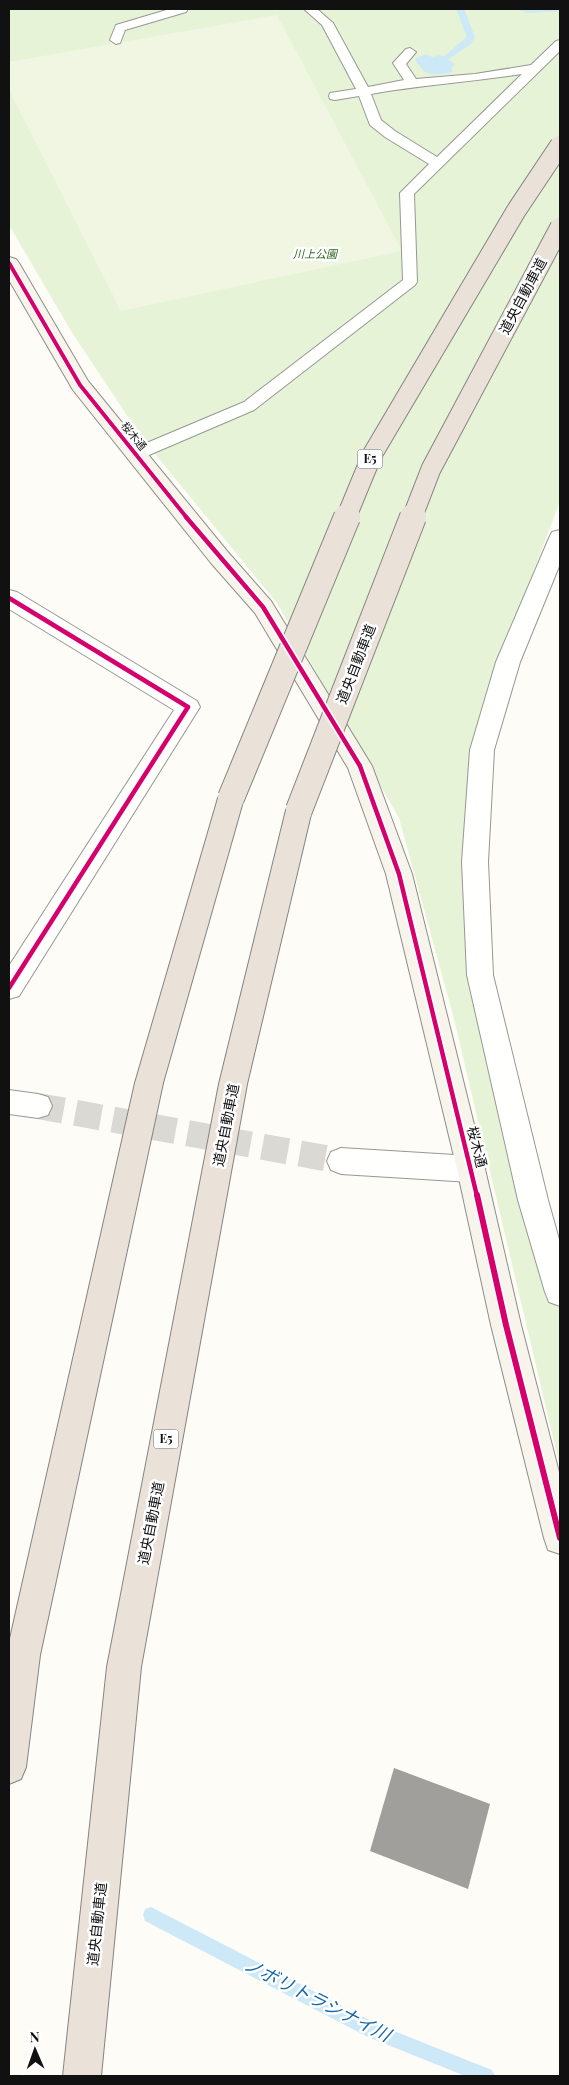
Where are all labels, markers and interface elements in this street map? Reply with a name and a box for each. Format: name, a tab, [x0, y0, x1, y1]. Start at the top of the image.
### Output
park label: 川上公園	[293, 246, 339, 261]
street label: 道央自動車道	[494, 254, 551, 337]
street label: 桜木通	[118, 418, 151, 453]
road number: E5	[358, 449, 382, 468]
street label: 道央自動車道	[332, 621, 379, 706]
street label: 道央自動車道	[208, 1082, 243, 1168]
street label: 桜木通	[463, 1124, 492, 1170]
road number: E5	[154, 1430, 178, 1448]
street label: 道央自動車道	[133, 1480, 168, 1566]
street label: 道央自動車道	[83, 1881, 110, 1967]
water label: ノボリトラシナイ川	[240, 1952, 397, 2047]
north arrow	[10, 2025, 60, 2075]
text: N	[29, 2027, 40, 2046]

